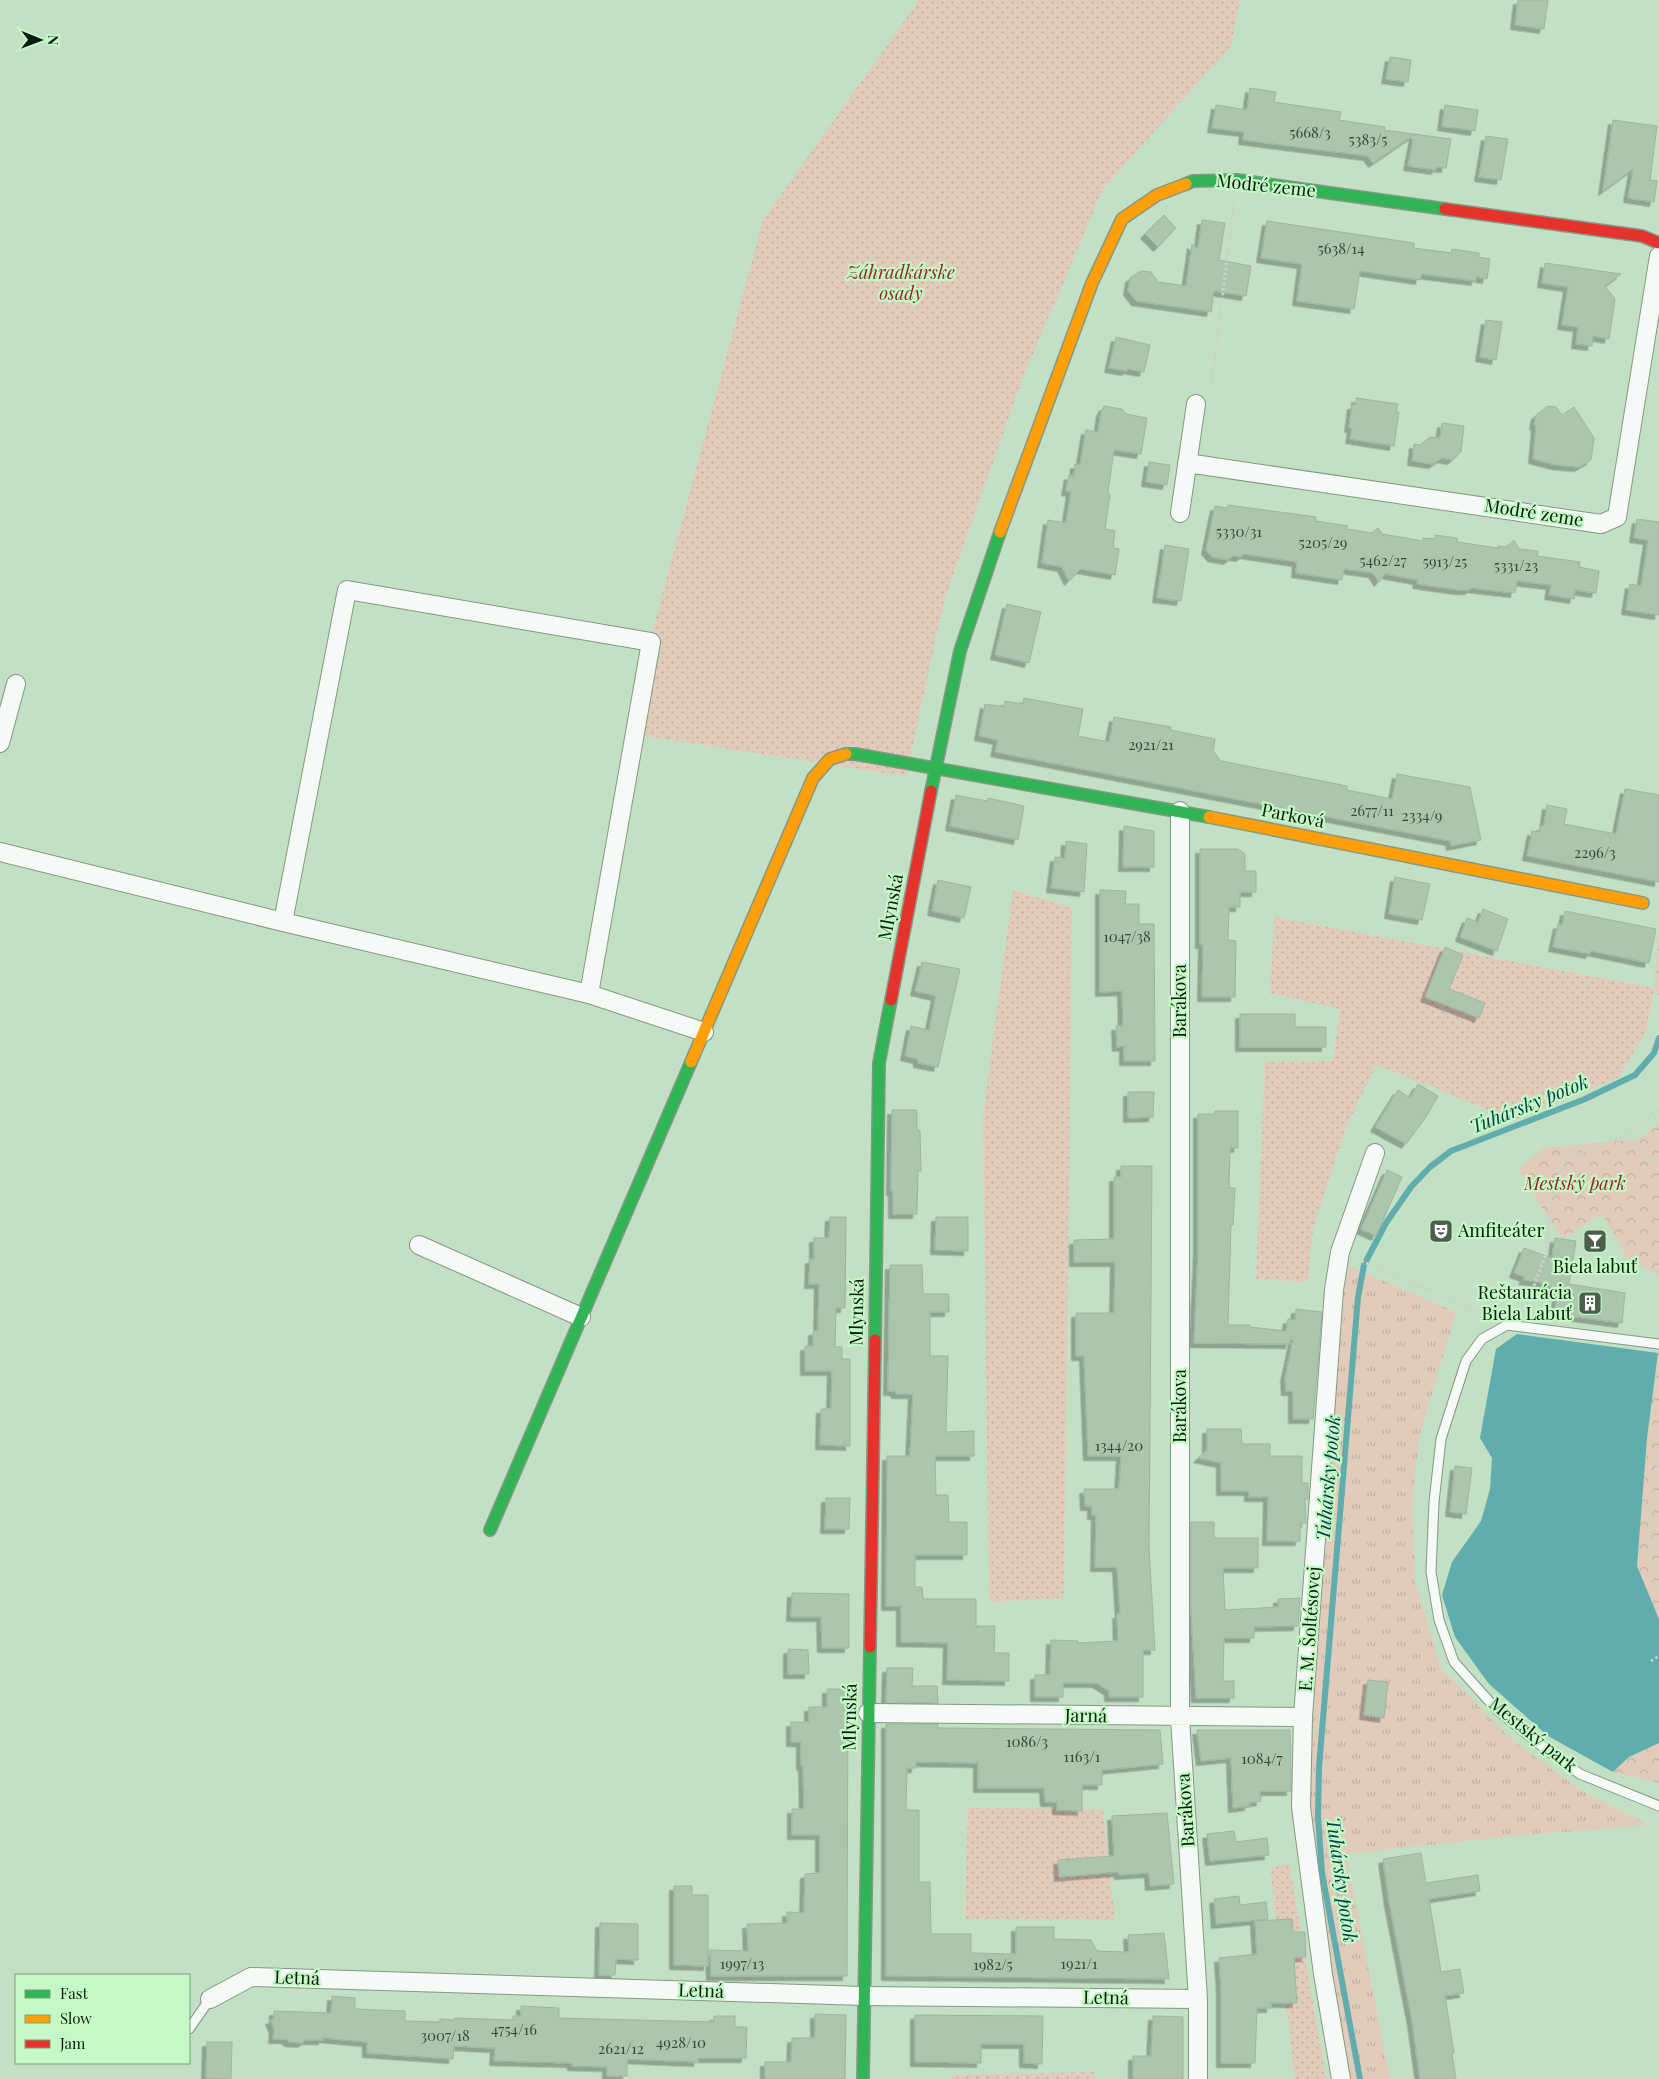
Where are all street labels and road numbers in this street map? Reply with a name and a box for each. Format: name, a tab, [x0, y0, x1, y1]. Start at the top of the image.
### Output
street label: Modré zeme	[1215, 168, 1317, 202]
street label: Modré zeme	[1483, 492, 1585, 532]
street label: Parková	[1260, 797, 1327, 833]
street label: Mlynská	[872, 871, 908, 942]
street label: Barákova	[1167, 964, 1191, 1038]
street label: Mlynská	[843, 1278, 869, 1346]
street label: Barákova	[1167, 1369, 1191, 1443]
street label: E. M. Šoltésovej	[1293, 1566, 1325, 1692]
street label: Mlynská	[836, 1683, 862, 1751]
street label: Mestský park	[1485, 1691, 1583, 1777]
street label: Jarná	[1064, 1703, 1107, 1727]
street label: Barákova	[1170, 1772, 1200, 1848]
street label: Letná	[274, 1964, 320, 1990]
street label: Letná	[678, 1977, 724, 2003]
street label: Letná	[1083, 1985, 1129, 2009]

